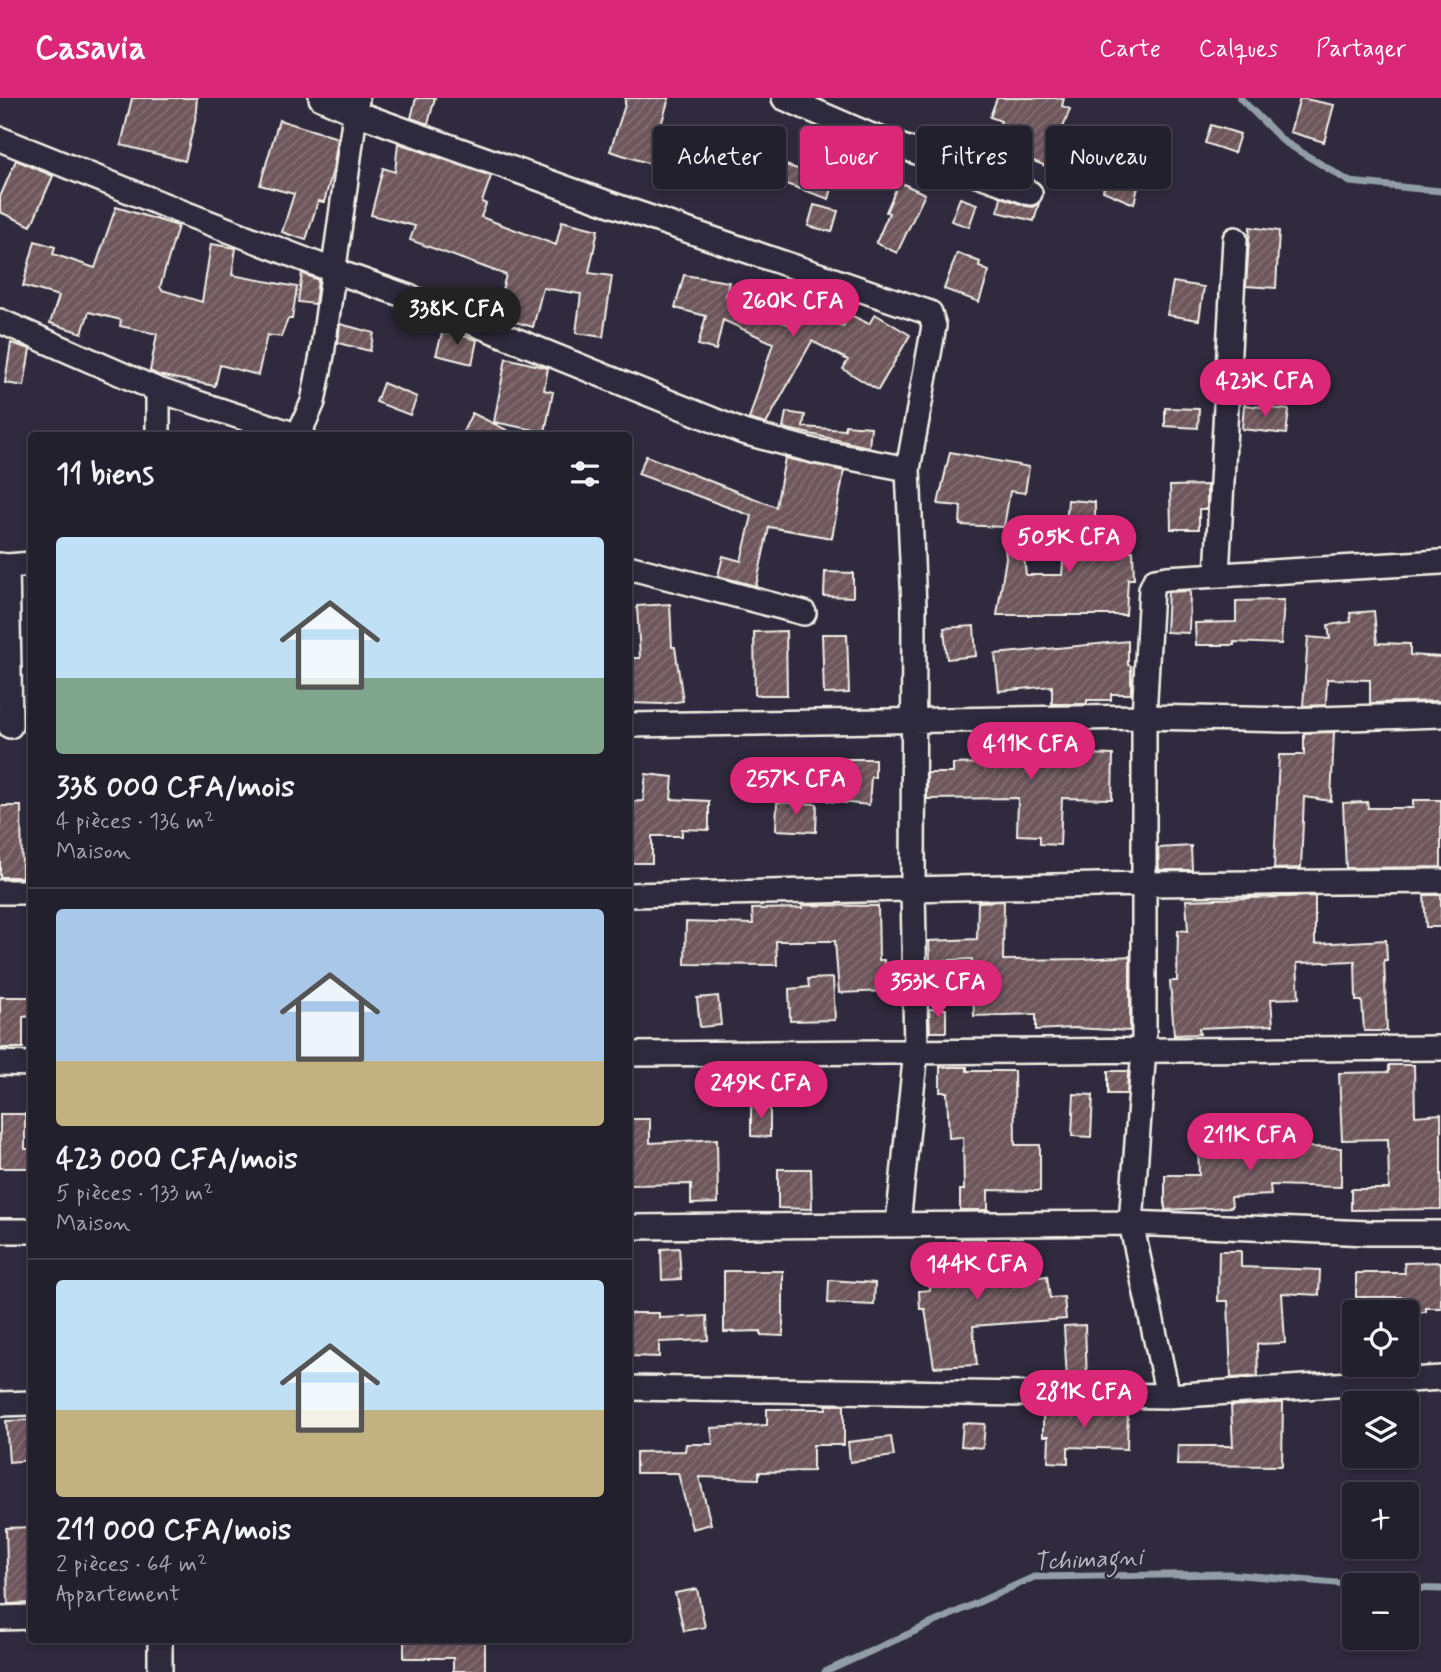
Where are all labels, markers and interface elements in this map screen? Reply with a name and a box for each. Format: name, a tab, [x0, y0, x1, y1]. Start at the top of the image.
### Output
text: Casavia	[35, 27, 146, 71]
text: Carte	[1099, 34, 1161, 65]
text: Calques	[1199, 34, 1278, 65]
text: Partager	[1316, 34, 1406, 65]
chip: Acheter	[653, 126, 786, 189]
chip: Louer	[800, 126, 903, 189]
chip: Filtres	[917, 126, 1032, 189]
chip: Nouveau	[1046, 126, 1171, 189]
pin: 260K CFA	[721, 280, 865, 339]
text: 260K CFA	[742, 287, 844, 317]
pin: 338K CFA	[385, 288, 529, 347]
text: 338K CFA	[409, 295, 505, 325]
pin: 423K CFA	[1193, 360, 1337, 419]
text: 423K CFA	[1216, 367, 1314, 397]
text: 11 biens	[56, 455, 154, 494]
icon: filters	[566, 455, 604, 493]
pin: 505K CFA	[997, 516, 1141, 575]
text: 505K CFA	[1017, 523, 1121, 553]
icon: home	[267, 582, 393, 708]
pin: 411K CFA	[959, 722, 1103, 782]
text: 411K CFA	[983, 730, 1079, 760]
pin: 257K CFA	[724, 758, 868, 817]
text: 257K CFA	[746, 765, 846, 795]
text: 338 000 CFA/mois	[56, 768, 295, 807]
text: 4 pièces · 136 m²	[56, 807, 215, 837]
text: Maison	[56, 837, 131, 867]
icon: home	[267, 954, 393, 1080]
pin: 353K CFA	[866, 960, 1010, 1020]
text: 353K CFA	[890, 968, 986, 998]
pin: 249K CFA	[689, 1062, 833, 1121]
text: 249K CFA	[711, 1069, 811, 1099]
pin: 211K CFA	[1178, 1114, 1322, 1173]
text: 211K CFA	[1203, 1121, 1297, 1151]
text: 423 000 CFA/mois	[56, 1140, 298, 1179]
text: 5 pièces · 133 m²	[56, 1179, 213, 1209]
text: Maison	[56, 1209, 131, 1239]
pin: 144K CFA	[905, 1242, 1049, 1302]
text: 144K CFA	[926, 1250, 1028, 1280]
map controls	[1342, 1300, 1419, 1650]
button: locate	[1342, 1300, 1419, 1377]
icon: home	[267, 1325, 393, 1451]
pin: 281K CFA	[1012, 1370, 1156, 1430]
text: 281K CFA	[1036, 1378, 1132, 1408]
button: layers	[1342, 1391, 1419, 1468]
button: +	[1342, 1482, 1419, 1559]
text: 211 000 CFA/mois	[56, 1511, 292, 1550]
water label: Tchimagni	[1033, 1542, 1147, 1582]
text: 2 pièces · 64 m²	[56, 1550, 207, 1580]
button: −	[1342, 1573, 1419, 1650]
text: Appartement	[56, 1580, 180, 1610]

